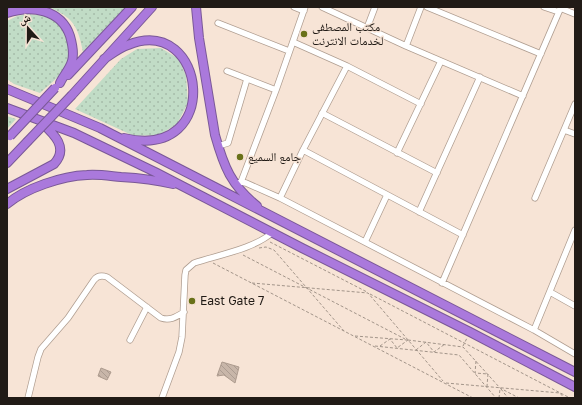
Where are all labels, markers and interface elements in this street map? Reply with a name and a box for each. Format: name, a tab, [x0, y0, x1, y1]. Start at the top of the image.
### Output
north arrow	[8, 8, 48, 48]
text: ش	[16, 10, 33, 28]
place label: مكتب المصطفى لخدمات الانترنت	[312, 19, 384, 48]
marker: مكتب المصطفى لخدمات الانترنت	[299, 29, 309, 39]
place label: جامع السميع	[248, 149, 302, 164]
marker: جامع السميع	[235, 152, 245, 162]
place label: East Gate 7	[200, 293, 264, 308]
marker: East Gate 7	[187, 296, 197, 306]

